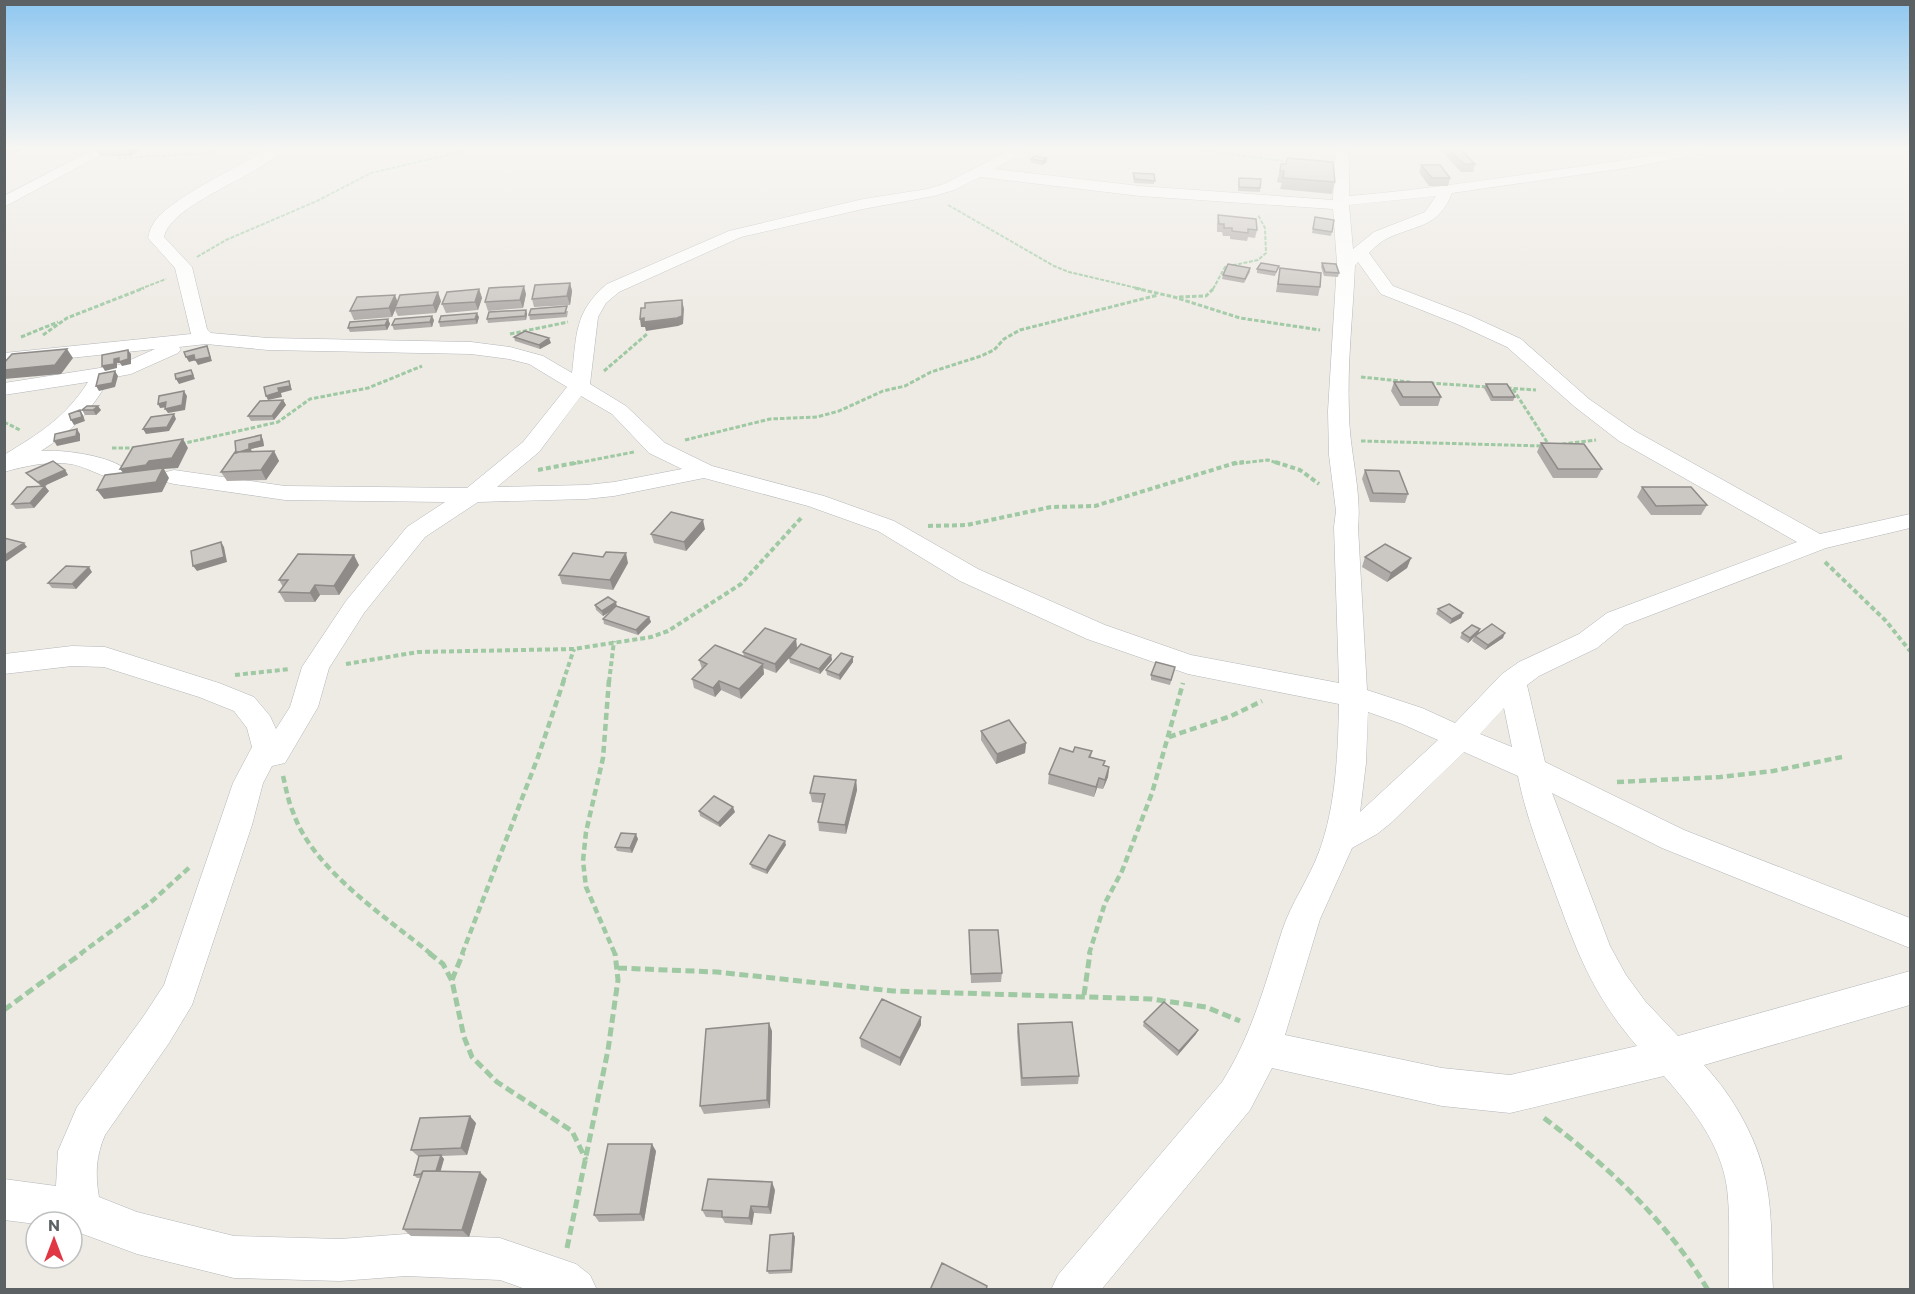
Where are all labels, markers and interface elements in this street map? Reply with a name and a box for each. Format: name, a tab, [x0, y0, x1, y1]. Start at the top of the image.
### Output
north arrow	[24, 1210, 84, 1270]
text: N	[48, 1215, 60, 1234]

